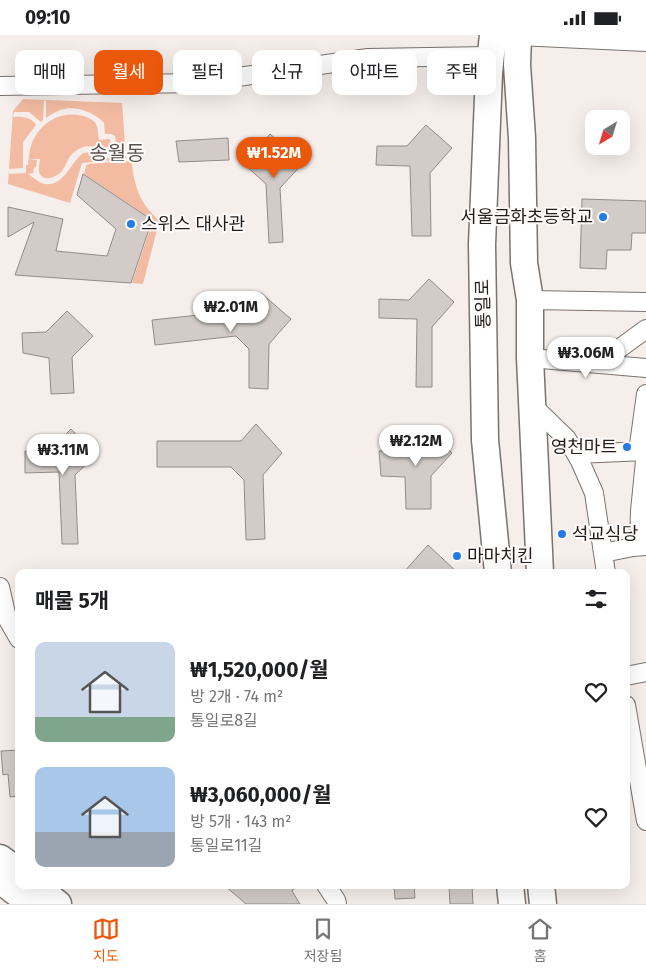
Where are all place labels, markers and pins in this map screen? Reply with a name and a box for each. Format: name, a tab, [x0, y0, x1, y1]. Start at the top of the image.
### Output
pin: ₩1.52M	[233, 137, 315, 179]
place label: 서울금화초등학교	[461, 206, 593, 228]
marker: 서울금화초등학교	[597, 211, 609, 223]
place label: 스위스 대사관	[141, 213, 246, 235]
marker: 스위스 대사관	[125, 218, 137, 230]
pin: ₩2.01M	[190, 291, 272, 333]
pin: ₩3.06M	[545, 337, 627, 379]
pin: ₩2.12M	[375, 425, 457, 467]
pin: ₩3.11M	[22, 433, 104, 476]
place label: 영천마트	[551, 436, 617, 458]
marker: 영천마트	[621, 441, 633, 453]
place label: 석교식당	[572, 523, 638, 545]
marker: 석교식당	[556, 528, 568, 540]
place label: 마마치킨	[467, 545, 533, 567]
marker: 마마치킨	[451, 550, 463, 562]

